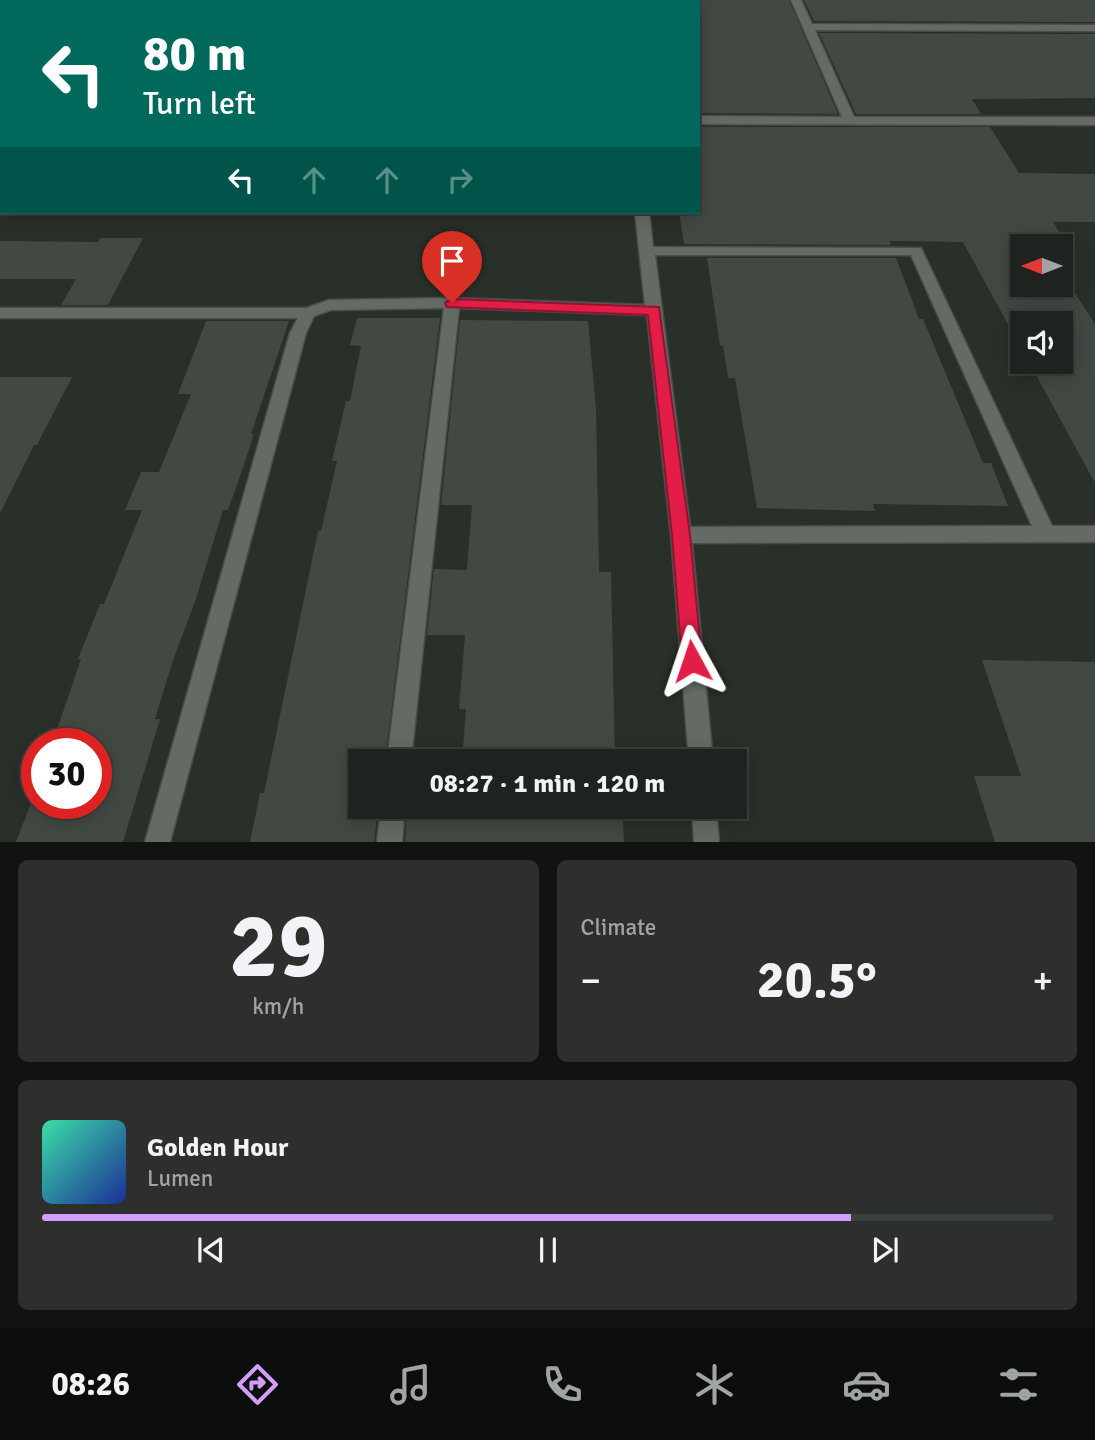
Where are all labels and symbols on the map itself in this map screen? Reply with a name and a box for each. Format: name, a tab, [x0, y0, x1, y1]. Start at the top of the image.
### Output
pin	[422, 231, 482, 303]
north arrow	[1010, 234, 1073, 298]
position arrow	[655, 624, 729, 698]
speed limit sign: 30	[21, 728, 112, 819]

